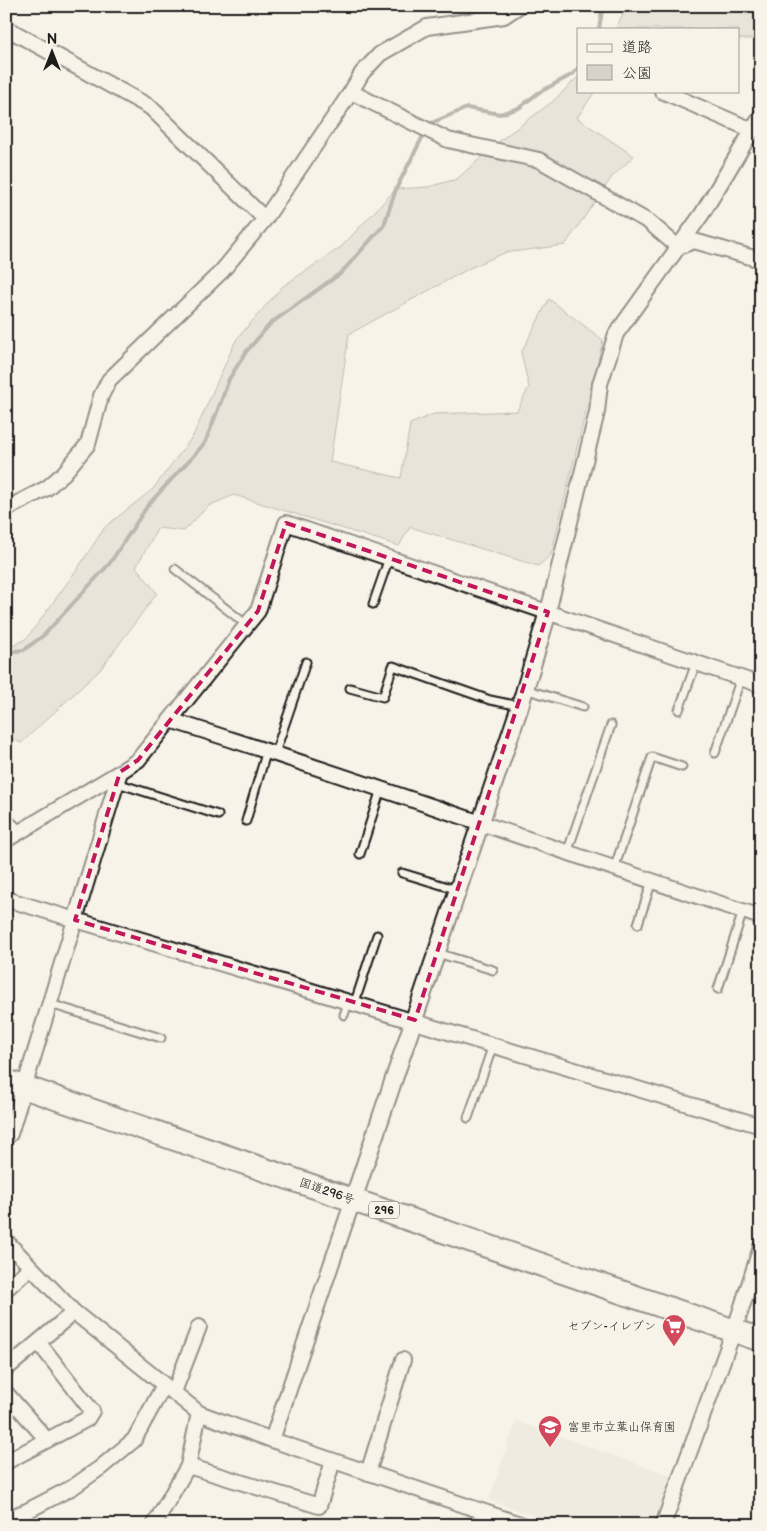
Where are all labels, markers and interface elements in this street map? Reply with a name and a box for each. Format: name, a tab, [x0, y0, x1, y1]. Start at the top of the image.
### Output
north arrow	[28, 28, 78, 78]
legend	[577, 28, 740, 92]
text: N	[47, 31, 57, 48]
text: 道路	[622, 38, 652, 57]
text: 公園	[622, 64, 652, 83]
street label: 国道296号	[297, 1175, 356, 1208]
road number: 296	[369, 1202, 399, 1218]
supermarket icon: セブン-イレブン	[661, 1313, 687, 1347]
place label: セブン-イレブン	[568, 1319, 656, 1334]
school or university icon: 富里市立葉山保育園	[537, 1414, 563, 1448]
place label: 富里市立葉山保育園	[568, 1420, 676, 1435]

